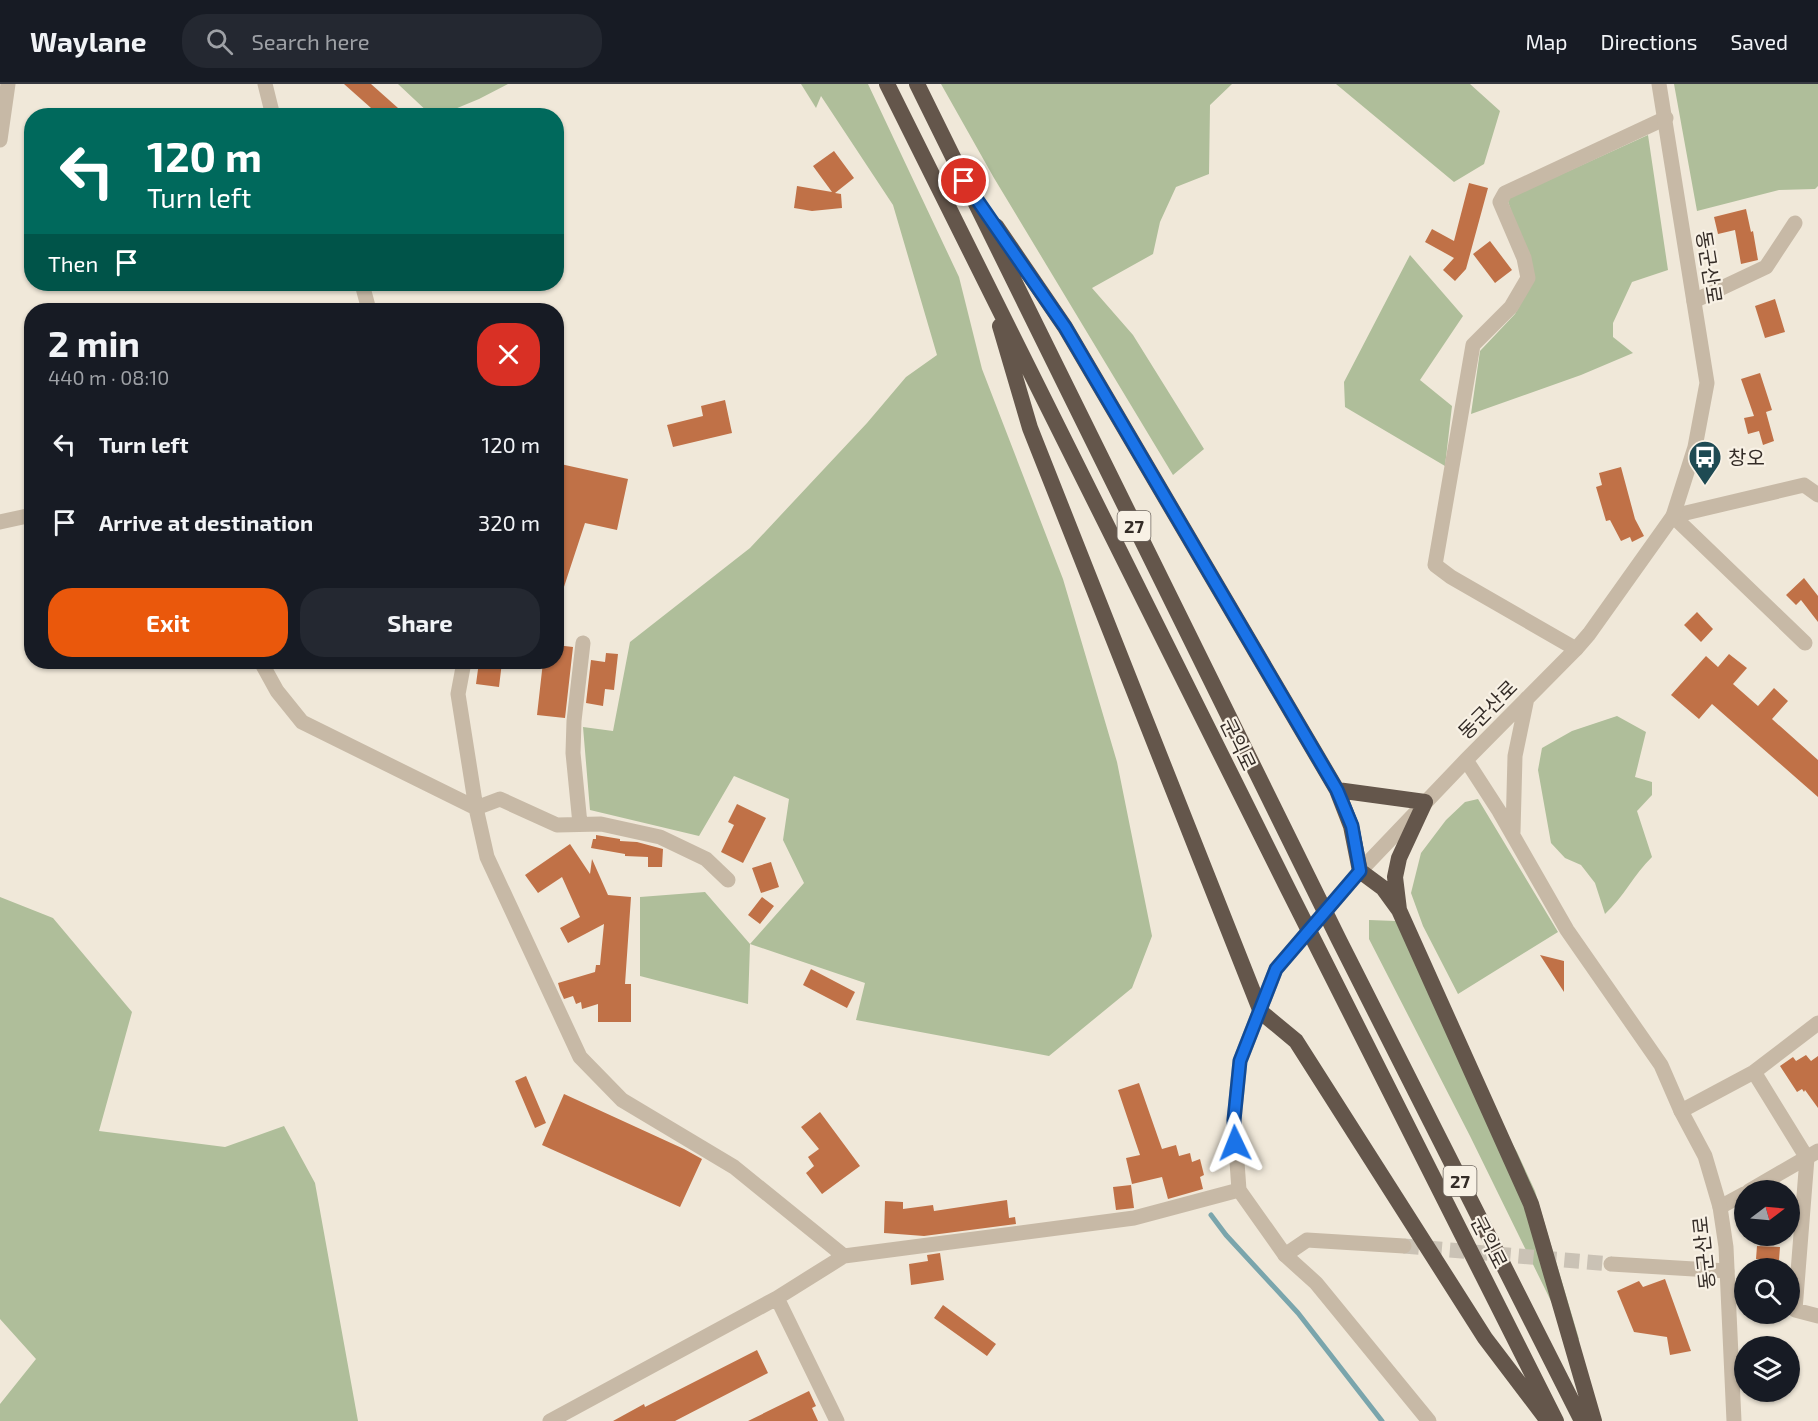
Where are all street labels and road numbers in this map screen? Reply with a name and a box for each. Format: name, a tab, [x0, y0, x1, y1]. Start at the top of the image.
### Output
street label: 동군산로	[1692, 229, 1728, 305]
road number: 27	[1118, 511, 1150, 541]
street label: 동군산로	[1452, 674, 1522, 744]
street label: 군익로	[1216, 714, 1262, 774]
road number: 27	[1444, 1166, 1476, 1196]
street label: 군익로	[1467, 1212, 1513, 1272]
street label: 동군산로	[1687, 1215, 1719, 1291]

